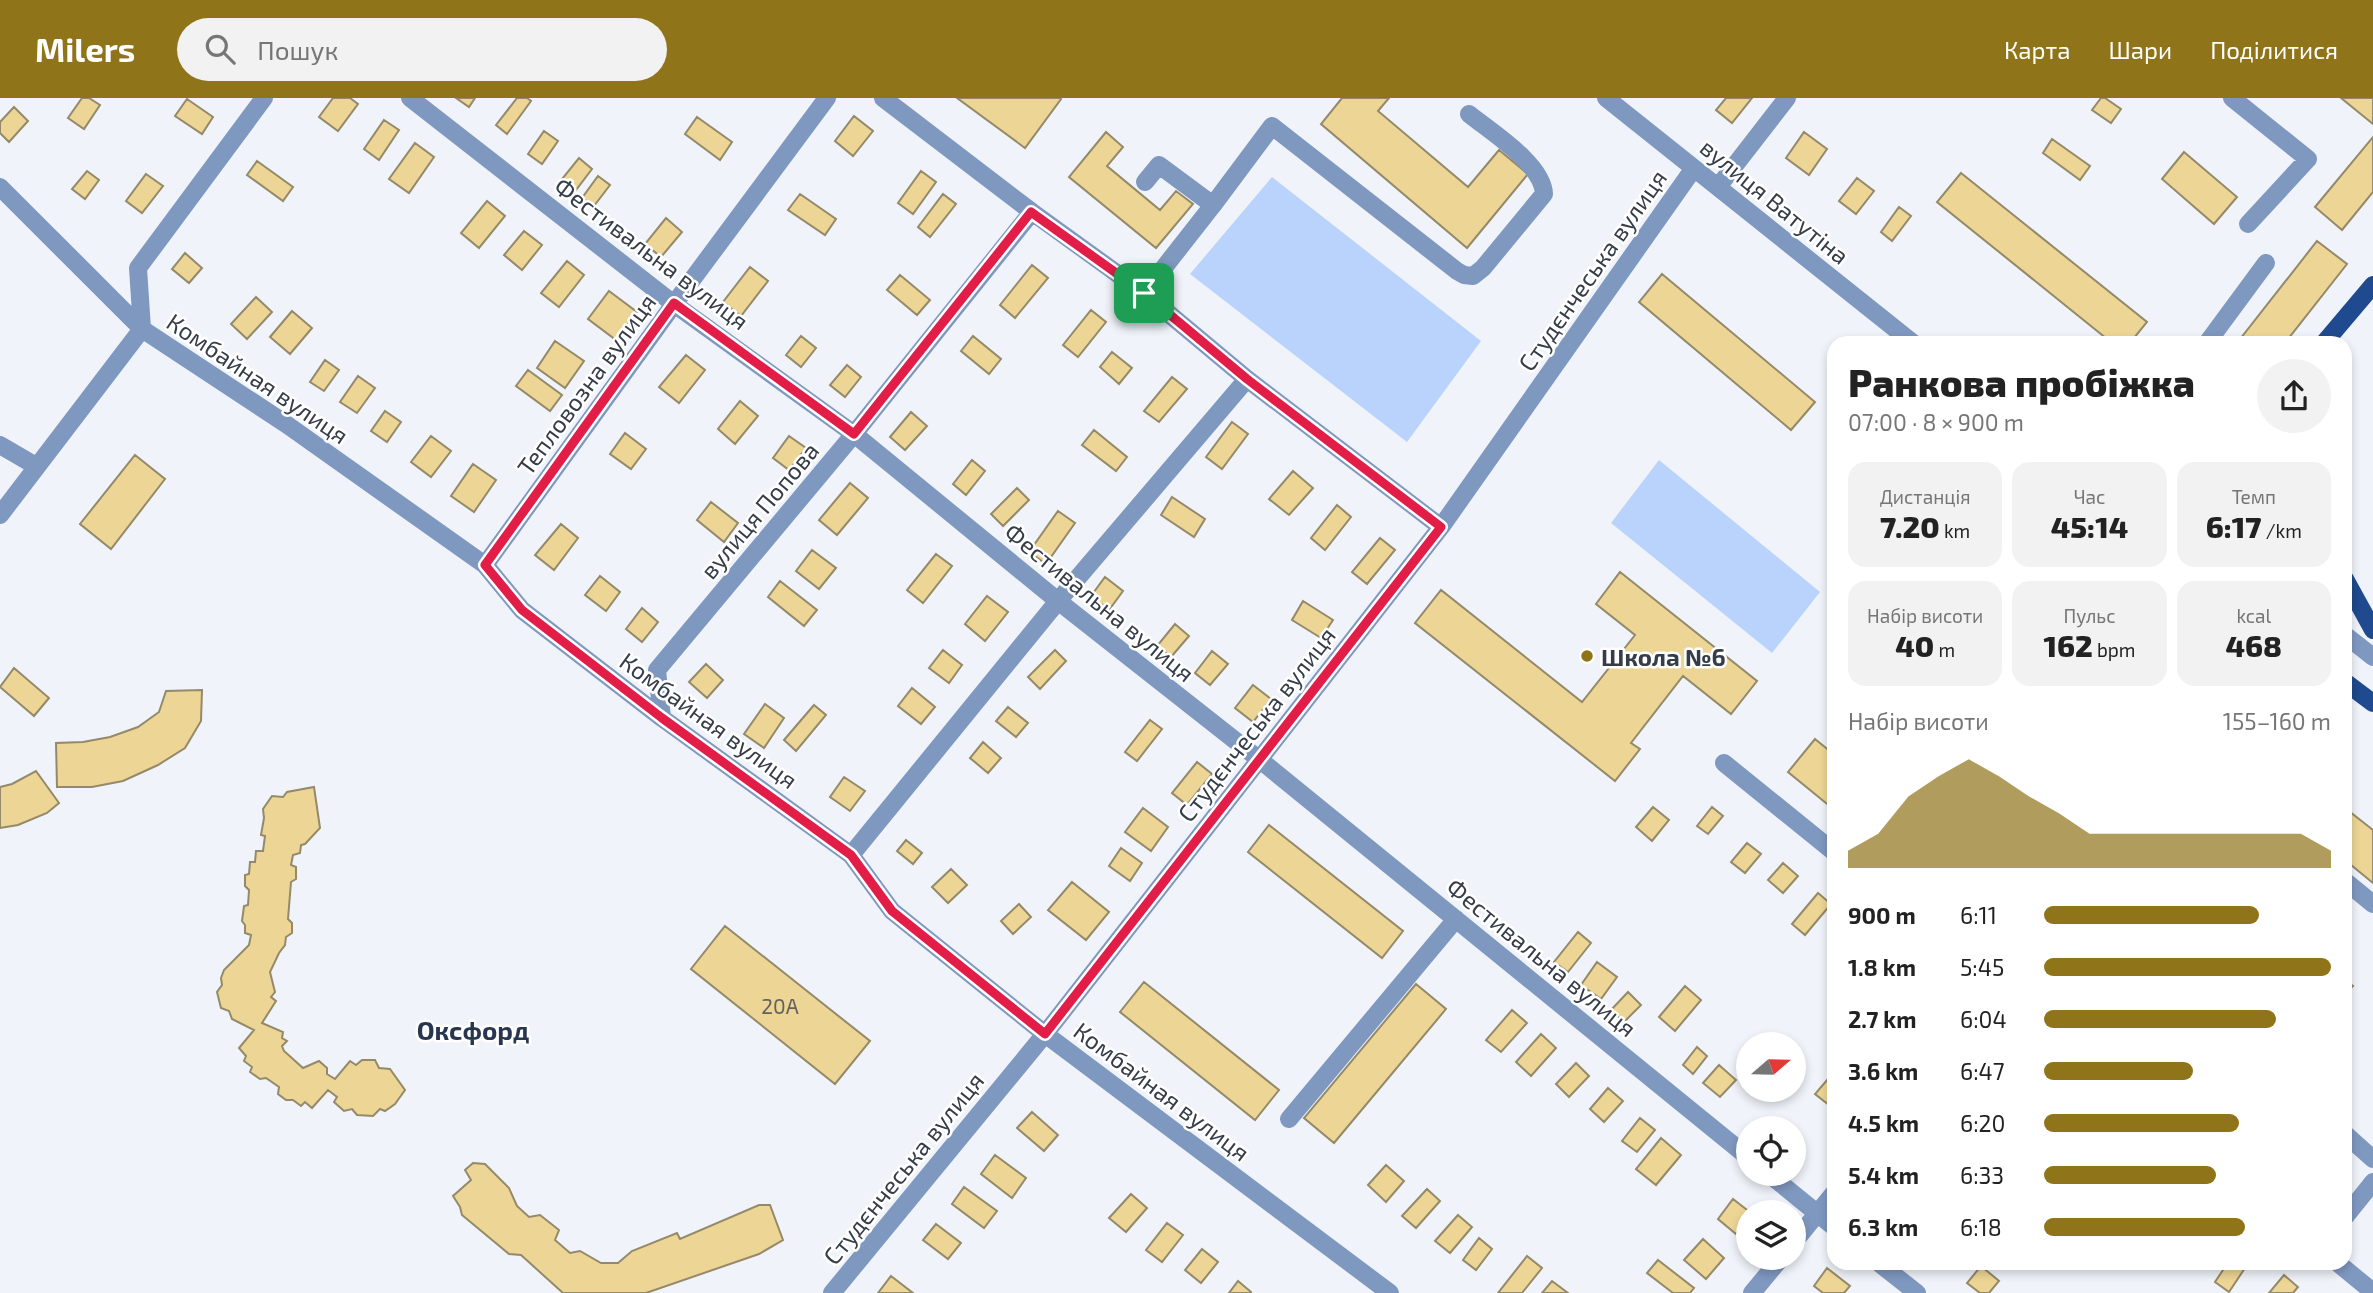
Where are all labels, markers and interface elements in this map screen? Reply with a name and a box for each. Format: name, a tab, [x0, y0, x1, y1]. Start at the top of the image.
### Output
search box	[177, 18, 667, 81]
text: Milers	[35, 29, 135, 69]
icon: search	[201, 30, 239, 68]
text: Пошук	[257, 34, 338, 65]
text: Карта	[2004, 35, 2071, 64]
text: Шари	[2109, 35, 2172, 64]
text: Поділитися	[2210, 35, 2338, 64]
street label: вулиця Ватутіна	[1694, 132, 1855, 271]
street label: Студєнчеська вулиця	[1512, 164, 1673, 377]
street label: Фестивальна вулиця	[549, 171, 755, 336]
pin	[1114, 263, 1174, 323]
icon: arrive	[1125, 274, 1163, 312]
street label: Тепловозна вулиця	[511, 288, 662, 481]
street label: Комбайная вулиця	[161, 307, 354, 450]
text: Ранкова пробіжка	[1848, 359, 2195, 405]
button: share	[2257, 359, 2331, 433]
text: 07:00 · 8 × 900 m	[1848, 408, 2024, 436]
street label: вулиця Попова	[694, 436, 825, 585]
text: Дистанція	[1880, 485, 1971, 508]
text: Час	[2074, 485, 2105, 508]
text: Темп	[2232, 485, 2276, 508]
text: 7.20	[1880, 508, 1940, 544]
text: 45:14	[2051, 508, 2128, 544]
text: 6:17	[2206, 508, 2261, 544]
street label: Фестивальна вулиця	[999, 517, 1201, 688]
text: km	[1940, 519, 1970, 542]
text: /km	[2261, 519, 2302, 542]
text: Набір висоти	[1867, 604, 1983, 627]
text: Пульс	[2063, 604, 2116, 627]
text: kcal	[2236, 604, 2271, 627]
street label: Студєнчеська вулиця	[1171, 621, 1342, 828]
text: 40	[1895, 627, 1934, 663]
text: 162	[2043, 627, 2093, 663]
text: 468	[2226, 627, 2282, 663]
text: m	[1934, 638, 1955, 661]
text: bpm	[2093, 638, 2135, 661]
place label: Школа №6	[1601, 642, 1726, 671]
street label: Комбайная вулиця	[614, 646, 804, 795]
marker: Школа №6	[1579, 648, 1595, 664]
text: Набір висоти	[1848, 707, 1989, 735]
text: 155–160 m	[2223, 707, 2331, 735]
street label: Фестивальна вулиця	[1441, 872, 1643, 1043]
text: 900 m	[1848, 901, 1916, 929]
text: 6:11	[1960, 901, 1997, 929]
text: 1.8 km	[1848, 953, 1916, 981]
text: 5:45	[1960, 953, 2004, 981]
house number: 20А	[761, 993, 799, 1018]
text: 2.7 km	[1848, 1005, 1916, 1033]
text: 6:04	[1960, 1005, 2007, 1033]
district label: Оксфорд	[417, 1014, 529, 1045]
street label: Комбайная вулиця	[1068, 1015, 1256, 1167]
north arrow	[1736, 1032, 1806, 1102]
map controls	[1736, 1032, 1806, 1270]
text: 3.6 km	[1848, 1057, 1918, 1085]
text: 6:47	[1960, 1057, 2005, 1085]
street label: Студєнчеська вулиця	[817, 1066, 990, 1271]
text: 4.5 km	[1848, 1109, 1919, 1137]
text: 6:20	[1960, 1109, 2005, 1137]
button: locate	[1736, 1116, 1806, 1186]
text: 5.4 km	[1848, 1161, 1919, 1189]
text: 6:33	[1960, 1161, 2004, 1189]
button: layers	[1736, 1200, 1806, 1270]
text: 6.3 km	[1848, 1213, 1918, 1241]
text: 6:18	[1960, 1213, 2002, 1241]

